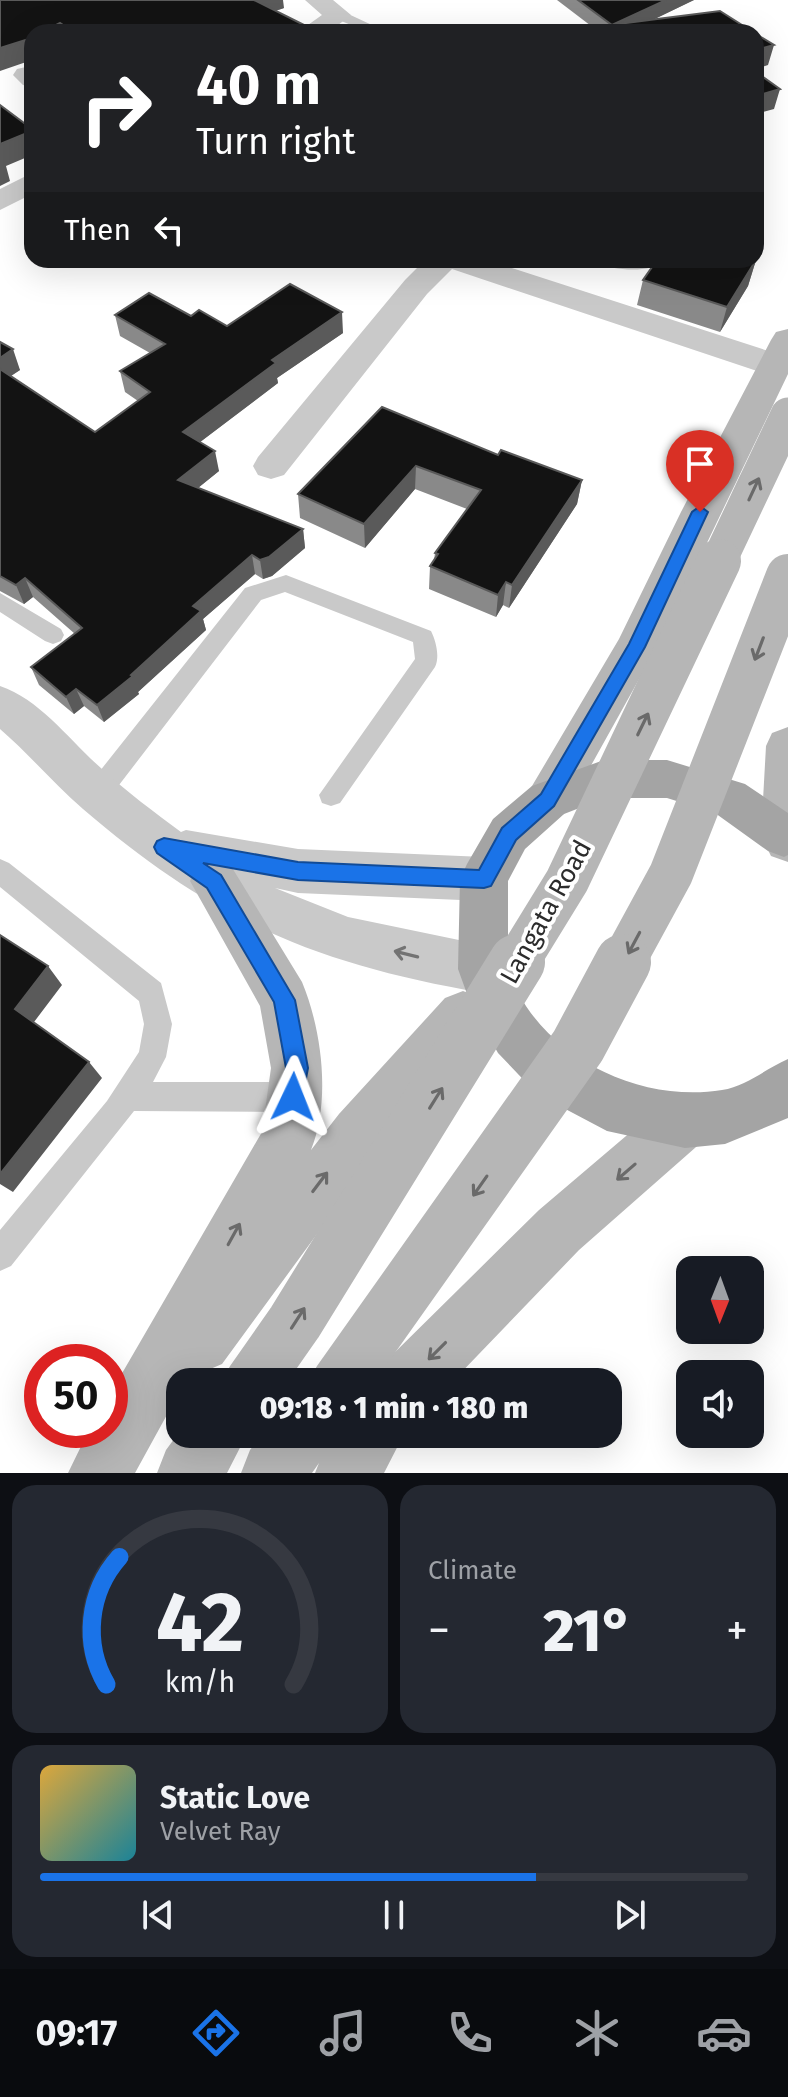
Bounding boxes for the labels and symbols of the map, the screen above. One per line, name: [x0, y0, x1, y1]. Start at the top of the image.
pin: [666, 430, 734, 512]
one-way arrow: [747, 477, 762, 501]
one-way arrow: [751, 636, 766, 661]
one-way arrow: [636, 712, 651, 736]
street label: Langata Road: [494, 835, 598, 989]
one-way arrow: [626, 930, 641, 954]
one-way arrow: [394, 945, 420, 960]
position arrow: [251, 1055, 335, 1139]
one-way arrow: [428, 1087, 444, 1110]
one-way arrow: [616, 1163, 636, 1181]
one-way arrow: [312, 1172, 328, 1194]
one-way arrow: [472, 1174, 488, 1196]
one-way arrow: [227, 1223, 243, 1246]
north arrow: [676, 1256, 764, 1344]
one-way arrow: [290, 1307, 306, 1330]
one-way arrow: [428, 1341, 447, 1360]
speed limit sign: 50: [24, 1344, 128, 1448]

